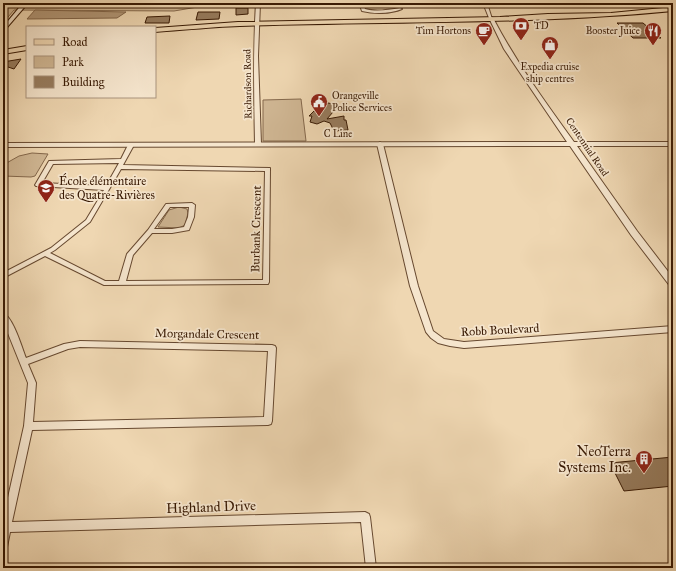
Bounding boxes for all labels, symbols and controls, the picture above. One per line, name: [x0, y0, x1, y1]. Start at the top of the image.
bank icon: TD: [511, 16, 531, 41]
place label: TD: [534, 20, 549, 32]
cafe icon: Tim Hortons: [474, 21, 494, 46]
restaurant icon: Booster Juice: [643, 21, 663, 46]
place label: Tim Hortons: [416, 25, 471, 37]
place label: Booster Juice: [586, 25, 640, 38]
legend: [26, 26, 156, 98]
text: Road: [62, 35, 88, 49]
shop icon: Expedia cruise ship centres: [540, 35, 560, 60]
street label: Richardson Road: [241, 49, 255, 119]
text: Park: [62, 55, 84, 69]
place label: Expedia cruise ship centres: [521, 61, 579, 85]
text: Building: [62, 75, 105, 90]
place label: Orangeville Police Services: [332, 90, 392, 114]
public building icon: Orangeville Police Services: [309, 92, 329, 117]
street label: Centennial Road: [563, 115, 611, 179]
street label: C Line: [324, 128, 352, 140]
place label: École élémentaire des Quatre-Rivières: [59, 172, 155, 202]
school or university icon: École élémentaire des Quatre-Rivières: [36, 178, 56, 203]
street label: Burbank Crescent: [248, 185, 264, 273]
street label: Robb Boulevard: [460, 321, 540, 339]
street label: Morgandale Crescent: [155, 326, 260, 343]
place label: NeoTerra Systems Inc.: [558, 443, 631, 476]
building icon: NeoTerra Systems Inc.: [634, 449, 654, 474]
street label: Highland Drive: [166, 497, 256, 517]

